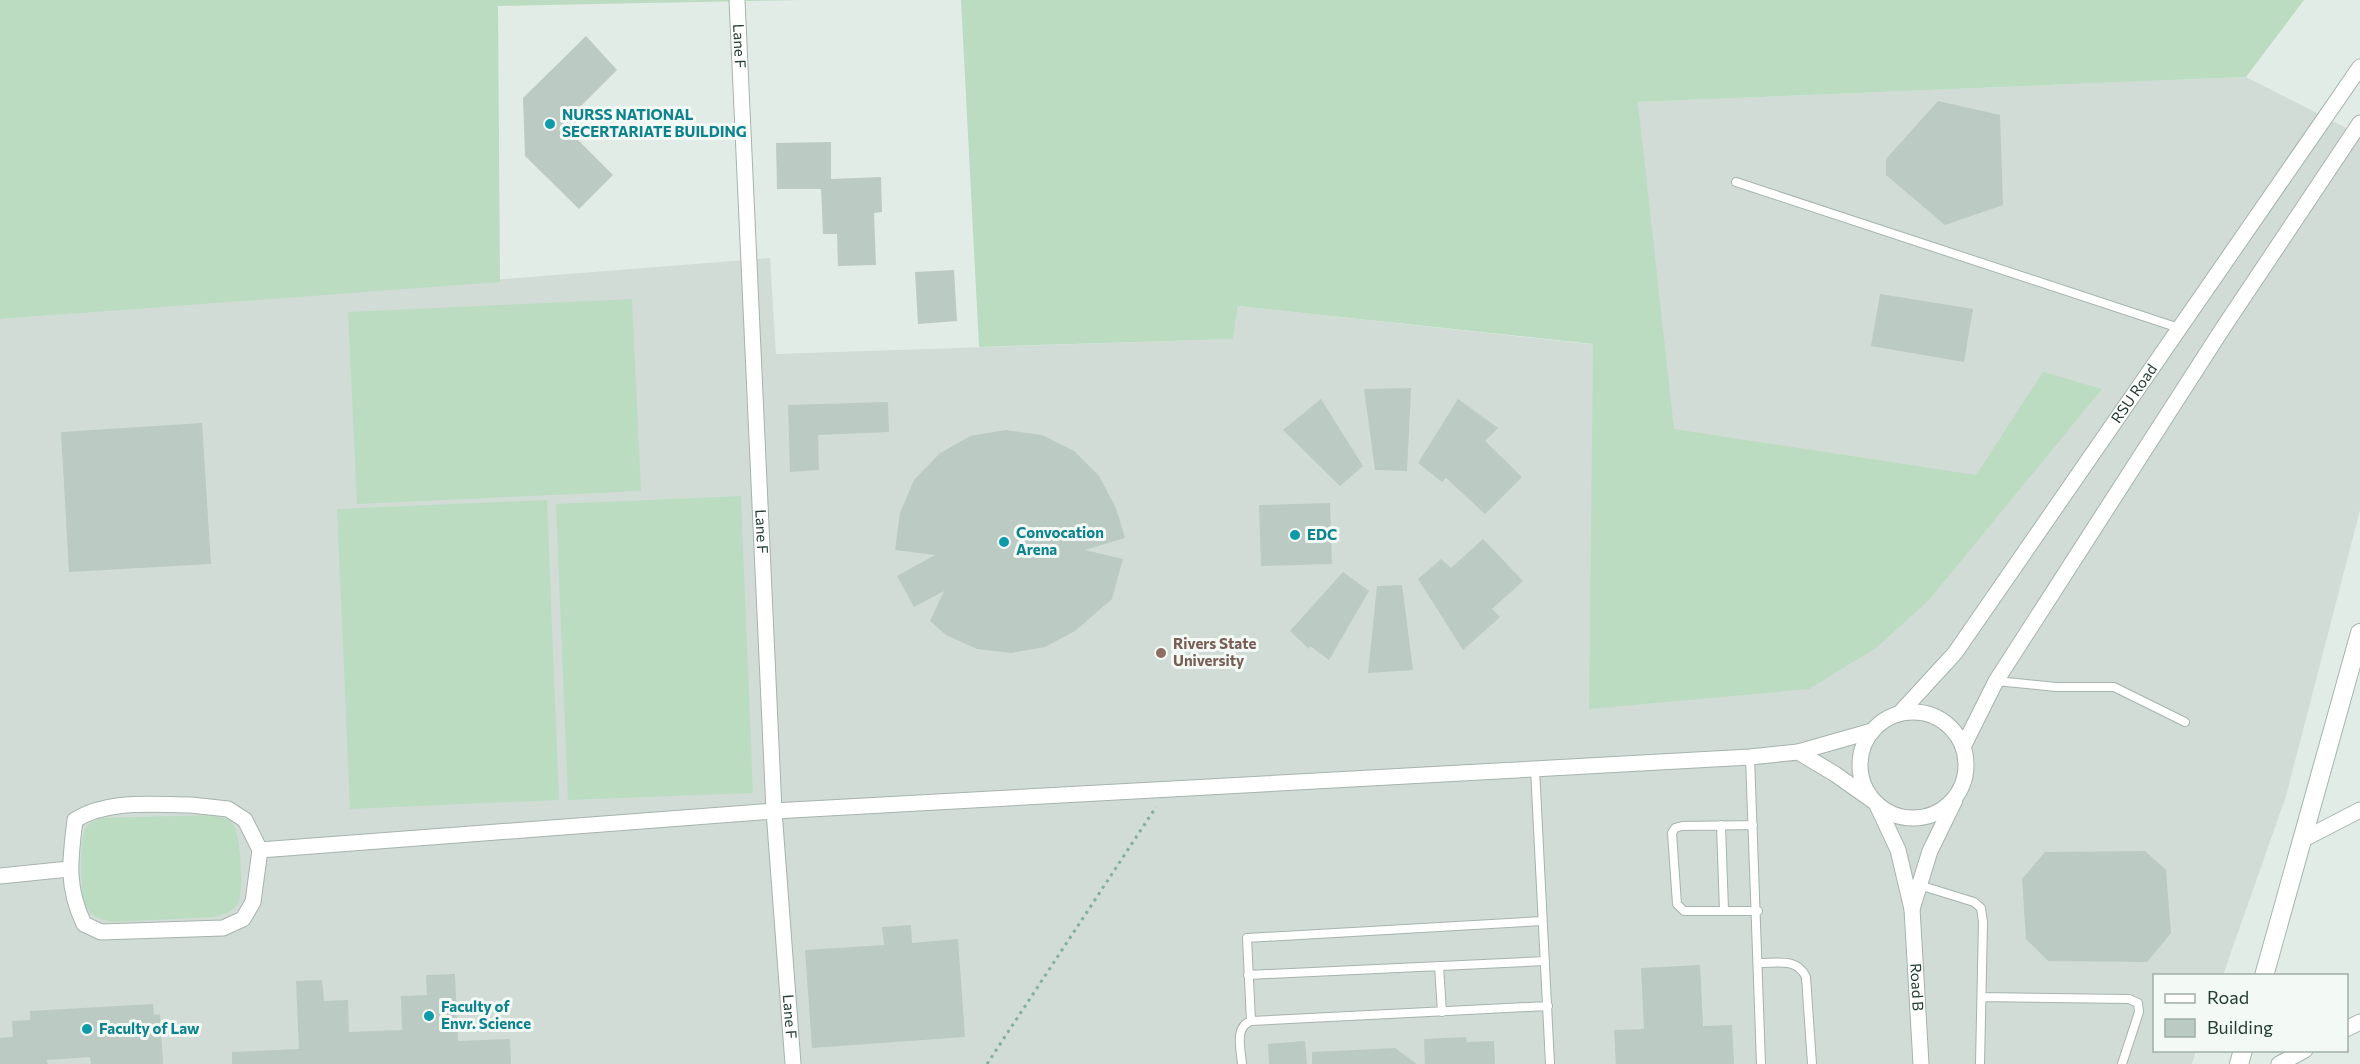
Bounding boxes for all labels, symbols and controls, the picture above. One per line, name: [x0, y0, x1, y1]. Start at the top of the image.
street label: Lane F: [730, 23, 750, 69]
place label: NURSS NATIONAL SECERTARIATE BUILDING: [562, 105, 747, 140]
marker: NURSS NATIONAL SECERTARIATE BUILDING: [543, 117, 557, 131]
street label: RSU Road: [2107, 360, 2160, 426]
street label: Lane F: [752, 509, 772, 554]
place label: Convocation Arena: [1016, 523, 1104, 558]
place label: EDC: [1307, 525, 1337, 543]
marker: EDC: [1288, 528, 1302, 542]
marker: Convocation Arena: [997, 535, 1011, 549]
place label: Rivers State University: [1173, 634, 1256, 669]
marker: Rivers State University: [1154, 646, 1168, 660]
street label: Road B: [1907, 963, 1928, 1012]
legend: [2153, 974, 2348, 1052]
text: Road: [2207, 986, 2249, 1008]
street label: Lane F: [780, 994, 801, 1039]
place label: Faculty of Envr. Science: [441, 997, 531, 1032]
marker: Faculty of Envr. Science: [422, 1009, 436, 1023]
text: Building: [2207, 1016, 2273, 1038]
place label: Faculty of Law: [99, 1019, 200, 1037]
marker: Faculty of Law: [80, 1022, 94, 1036]

